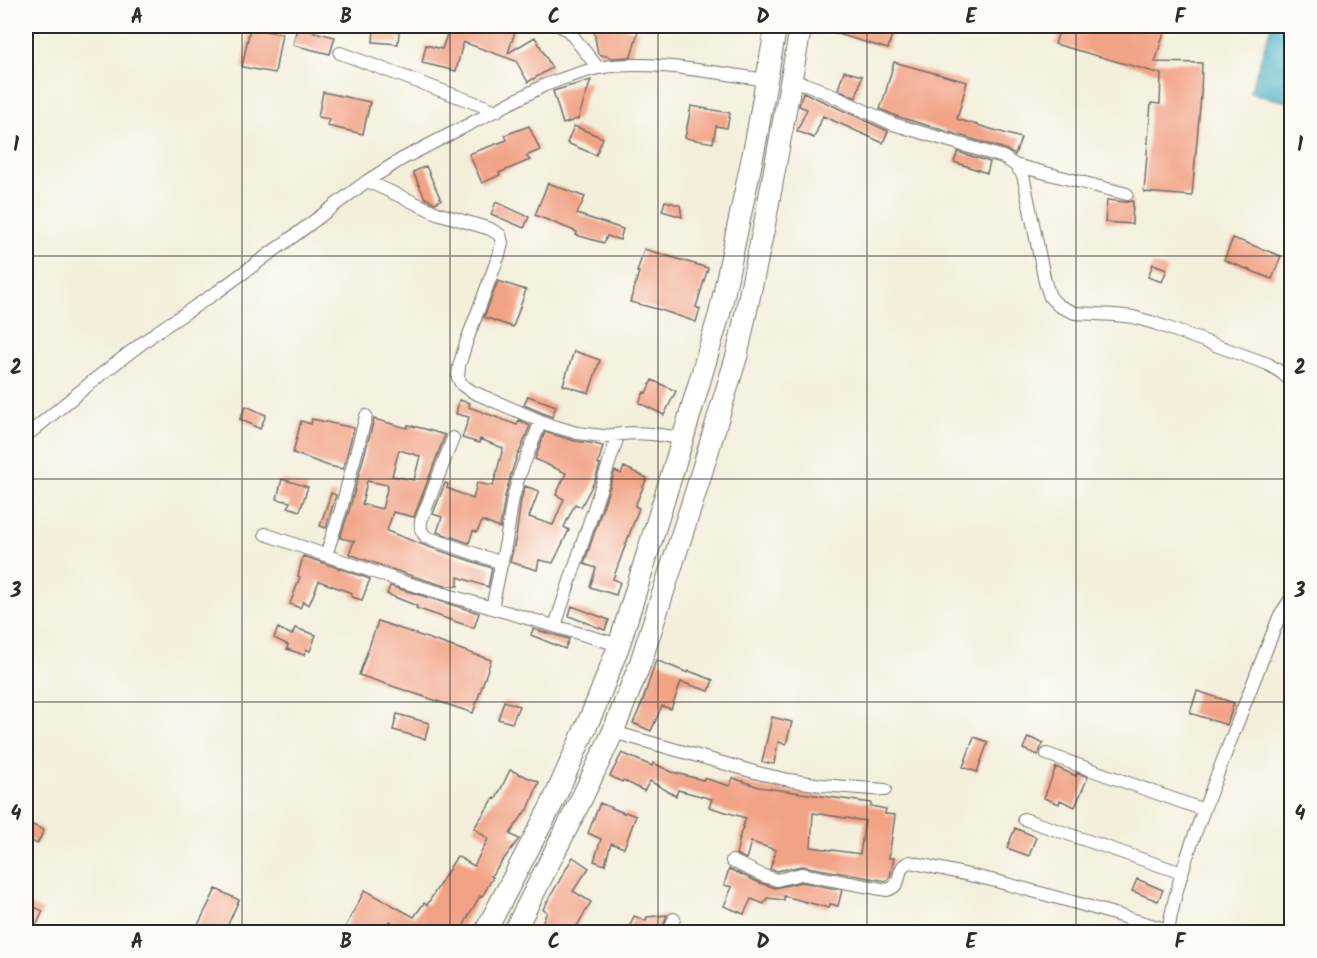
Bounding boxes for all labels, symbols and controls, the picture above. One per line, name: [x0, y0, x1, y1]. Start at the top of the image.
text: A: [131, 2, 143, 34]
text: B: [340, 2, 352, 34]
text: C: [548, 2, 560, 34]
text: D: [756, 2, 770, 34]
text: E: [965, 2, 977, 34]
text: F: [1175, 2, 1187, 34]
text: 1: [13, 130, 19, 162]
text: 1: [1297, 130, 1303, 162]
text: 2: [10, 353, 22, 385]
text: 2: [1294, 353, 1306, 385]
text: 3: [10, 576, 22, 608]
text: 3: [1294, 576, 1306, 608]
text: 4: [11, 799, 22, 831]
text: 4: [1295, 799, 1306, 831]
text: A: [131, 927, 143, 958]
text: B: [340, 927, 352, 958]
text: C: [548, 927, 560, 958]
text: D: [756, 927, 770, 958]
text: E: [965, 927, 977, 958]
text: F: [1175, 927, 1187, 958]

